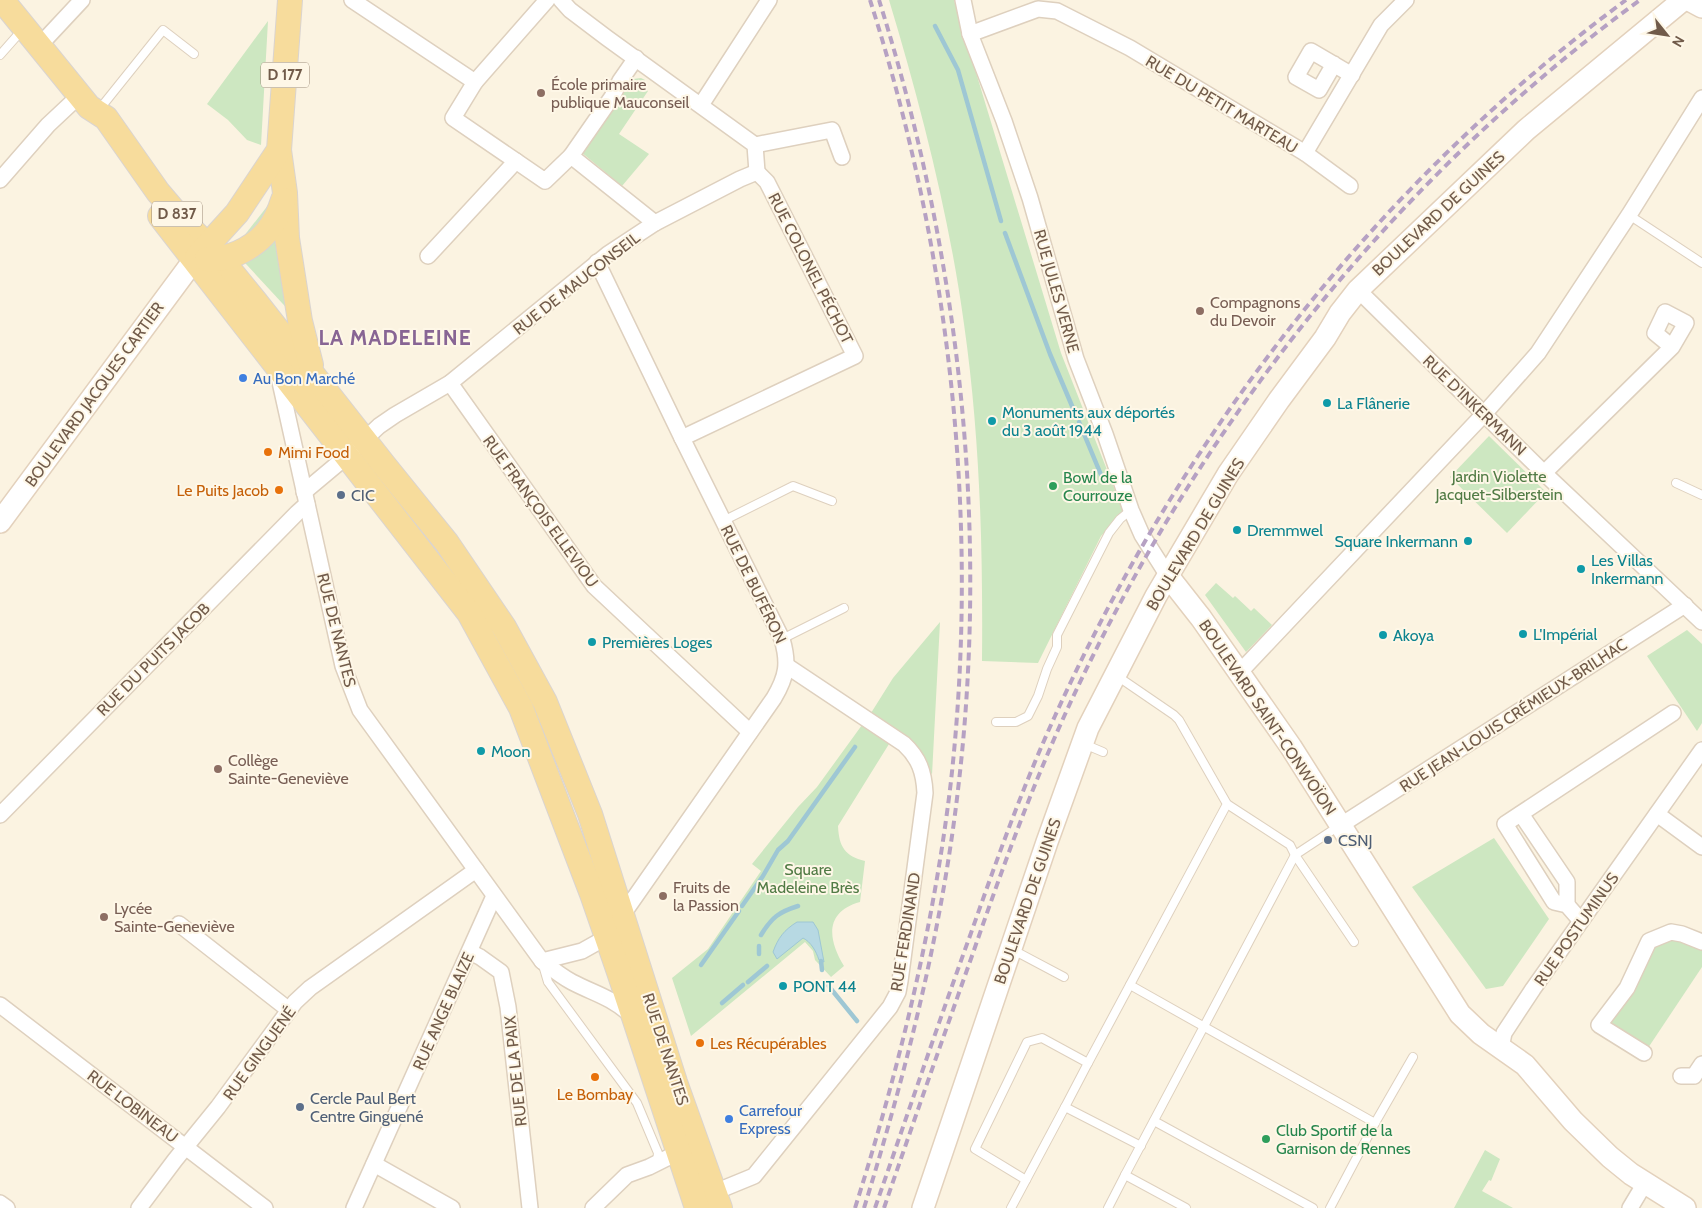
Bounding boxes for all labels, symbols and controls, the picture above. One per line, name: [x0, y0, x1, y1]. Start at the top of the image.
north arrow: [1642, 10, 1692, 60]
text: N: [1668, 33, 1689, 50]
street label: RUE DU PETIT MARTEAU: [1142, 51, 1301, 157]
road number: D 177: [261, 62, 309, 88]
place label: École primaire publique Mauconseil: [551, 75, 689, 112]
marker: École primaire publique Mauconseil: [535, 87, 547, 99]
street label: BOULEVARD DE GUINES: [1368, 147, 1508, 280]
street label: RUE COLONEL PÉCHOT: [764, 190, 857, 347]
road number: D 837: [152, 202, 202, 226]
street label: RUE JULES VERNE: [1030, 227, 1083, 355]
street label: RUE DE MAUCONSEIL: [509, 228, 643, 339]
place label: Compagnons du Devoir: [1210, 293, 1301, 330]
street label: BOULEVARD JACQUES CARTIER: [21, 298, 168, 490]
marker: Compagnons du Devoir: [1194, 305, 1206, 317]
district label: LA MADELEINE: [318, 325, 472, 350]
street label: RUE D'INKERMANN: [1419, 351, 1530, 460]
place label: Au Bon Marché: [253, 369, 355, 388]
marker: Au Bon Marché: [237, 372, 249, 384]
place label: La Flânerie: [1337, 394, 1410, 413]
marker: La Flânerie: [1321, 397, 1333, 409]
place label: Monuments aux déportés du 3 août 1944: [1002, 403, 1175, 440]
marker: Monuments aux déportés du 3 août 1944: [986, 415, 998, 427]
street label: RUE FRANÇOIS ELLEVIOU: [479, 432, 602, 591]
place label: Mimi Food: [278, 443, 349, 462]
marker: Mimi Food: [262, 446, 274, 458]
street label: BOULEVARD DE GUINES: [1142, 455, 1248, 614]
park label: Jardin Violette Jacquet-Silberstein: [1434, 467, 1563, 504]
place label: Bowl de la Courrouze: [1063, 468, 1133, 505]
marker: Bowl de la Courrouze: [1047, 480, 1059, 492]
place label: Le Puits Jacob: [176, 481, 269, 500]
marker: Le Puits Jacob: [273, 484, 285, 496]
place label: CIC: [351, 486, 375, 505]
marker: CIC: [335, 489, 347, 501]
place label: Dremmwel: [1247, 521, 1323, 540]
street label: RUE DE BUFÉRON: [717, 522, 790, 647]
marker: Dremmwel: [1231, 524, 1243, 536]
place label: Square Inkermann: [1334, 532, 1458, 551]
marker: Square Inkermann: [1462, 535, 1474, 547]
place label: Les Villas Inkermann: [1591, 551, 1664, 588]
marker: Les Villas Inkermann: [1575, 563, 1587, 575]
street label: RUE DE NANTES: [313, 571, 360, 689]
street label: RUE DU PUITS JACOB: [93, 599, 214, 720]
street label: BOULEVARD SAINT-CONWOÏON: [1195, 616, 1340, 819]
place label: L'Impérial: [1533, 625, 1598, 644]
place label: Akoya: [1393, 626, 1434, 645]
marker: L'Impérial: [1517, 628, 1529, 640]
marker: Akoya: [1377, 629, 1389, 641]
place label: Premières Loges: [602, 633, 713, 652]
street label: RUE JEAN-LOUIS CRÉMIEUX-BRILHAC: [1396, 635, 1631, 796]
marker: Premières Loges: [586, 636, 598, 648]
place label: Moon: [491, 742, 530, 761]
marker: Moon: [475, 745, 487, 757]
place label: Collège Sainte-Geneviève: [228, 751, 349, 788]
marker: Collège Sainte-Geneviève: [212, 763, 224, 775]
street label: BOULEVARD DE GUINES: [990, 816, 1065, 987]
place label: CSNJ: [1338, 831, 1373, 850]
marker: CSNJ: [1322, 834, 1334, 846]
park label: Square Madeleine Brès: [757, 860, 860, 897]
street label: RUE POSTUMINUS: [1530, 869, 1623, 989]
street label: RUE FERDINAND: [887, 871, 924, 993]
place label: Fruits de la Passion: [673, 878, 739, 915]
marker: Fruits de la Passion: [657, 890, 669, 902]
place label: Lycée Sainte-Geneviève: [114, 899, 235, 936]
marker: Lycée Sainte-Geneviève: [98, 911, 110, 923]
street label: RUE ANGE BLAIZE: [409, 949, 478, 1073]
place label: PONT 44: [793, 977, 856, 996]
marker: PONT 44: [777, 980, 789, 992]
street label: RUE DE NANTES: [638, 991, 693, 1108]
street label: RUE GINGUENÉ: [219, 1003, 300, 1104]
street label: RUE DE LA PAIX: [500, 1014, 531, 1127]
place label: Les Récupérables: [710, 1034, 827, 1053]
marker: Les Récupérables: [694, 1037, 706, 1049]
street label: RUE LOBINEAU: [84, 1066, 182, 1147]
marker: Le Bombay: [589, 1071, 601, 1083]
place label: Le Bombay: [557, 1085, 633, 1104]
place label: Cercle Paul Bert Centre Ginguené: [310, 1089, 423, 1126]
marker: Cercle Paul Bert Centre Ginguené: [294, 1101, 306, 1113]
place label: Carrefour Express: [739, 1101, 803, 1138]
marker: Carrefour Express: [723, 1113, 735, 1125]
place label: Club Sportif de la Garnison de Rennes: [1276, 1121, 1411, 1158]
marker: Club Sportif de la Garnison de Rennes: [1260, 1133, 1272, 1145]

